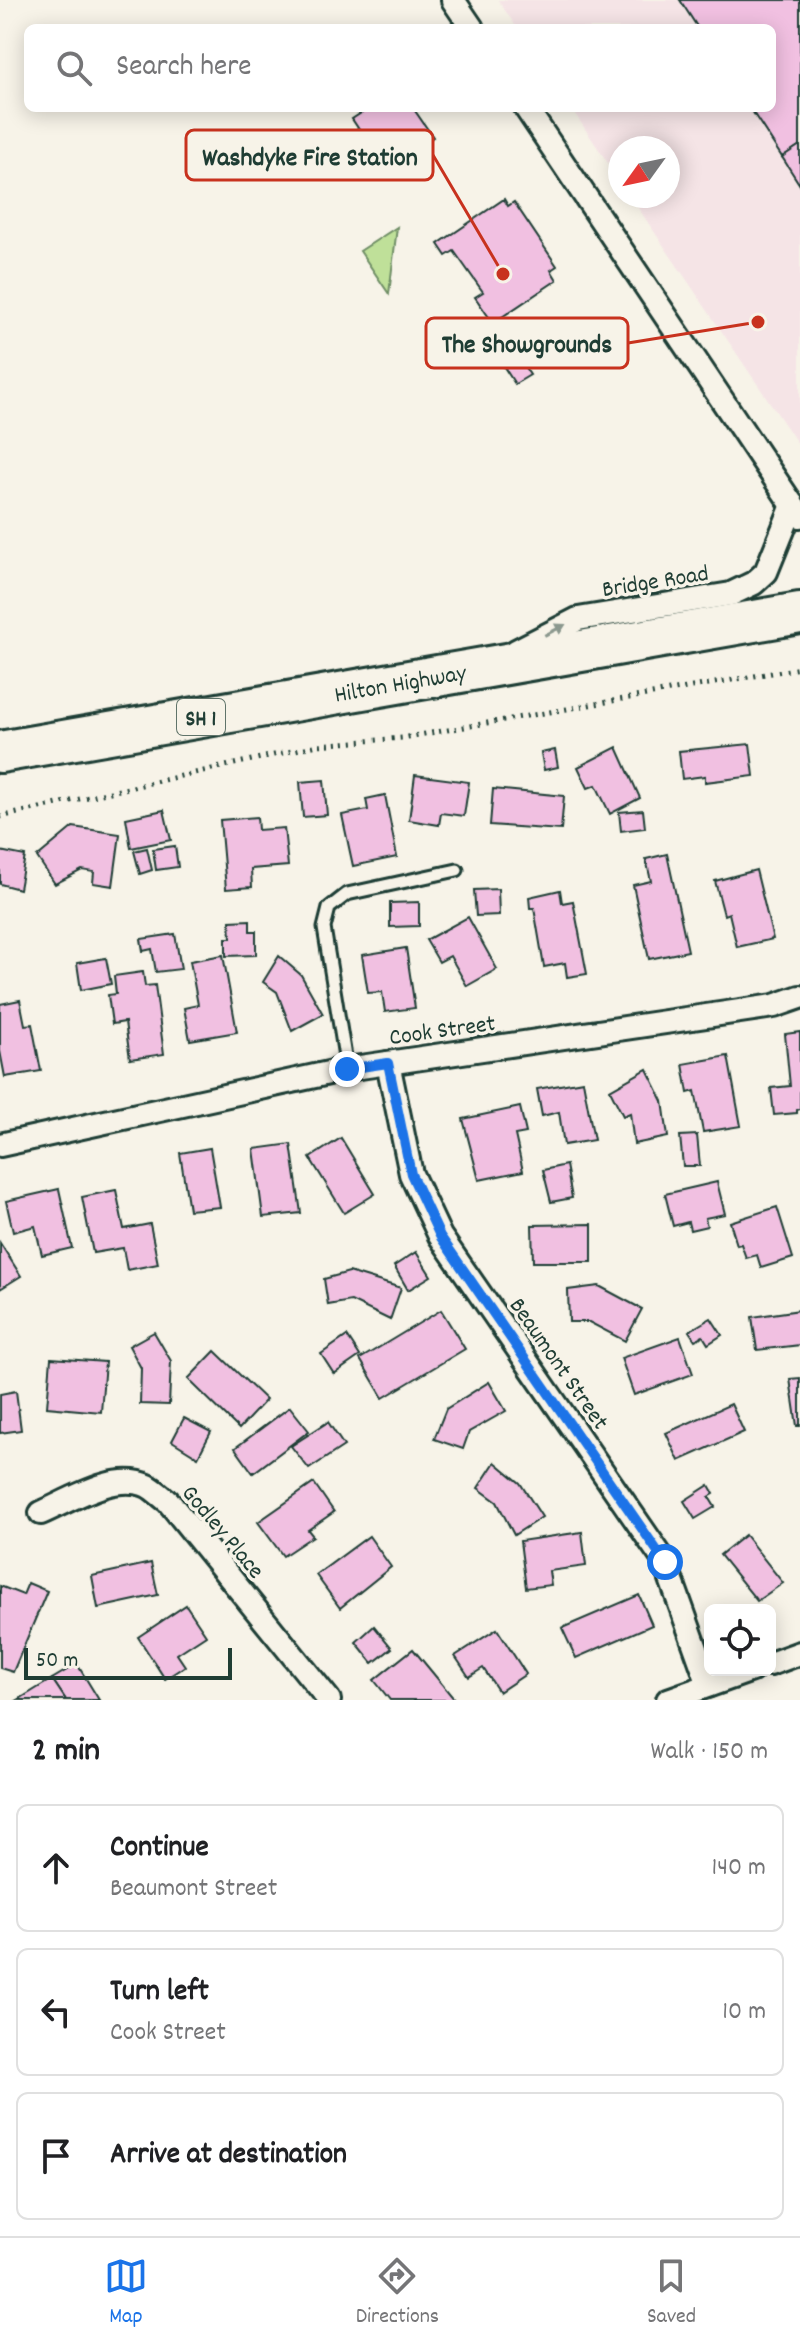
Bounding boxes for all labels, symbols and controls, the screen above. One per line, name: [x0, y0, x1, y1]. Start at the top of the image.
search box: [24, 24, 776, 112]
icon: search: [52, 46, 96, 90]
text: Search here: [116, 47, 252, 90]
callout: Washdyke Fire Station: [186, 130, 433, 180]
north arrow: [608, 136, 680, 208]
text: Washdyke Fire Station: [202, 141, 418, 178]
callout: The Showgrounds: [426, 318, 628, 368]
text: The Showgrounds: [442, 328, 612, 365]
street label: Bridge Road: [600, 558, 711, 608]
one-way arrow: [544, 624, 567, 637]
street label: Hilton Highway: [332, 657, 470, 714]
road number: SH 1: [177, 699, 225, 735]
street label: Cook Street: [387, 1008, 498, 1056]
route end: [329, 1051, 365, 1087]
street label: Beaumont Street: [499, 1292, 616, 1438]
street label: Godley Place: [172, 1478, 271, 1587]
route start: [647, 1544, 683, 1580]
map controls: [704, 1604, 776, 1676]
button: locate: [704, 1604, 776, 1676]
scale bar: [24, 1644, 232, 1680]
text: 50 m: [36, 1646, 78, 1677]
text: 2 min: [32, 1728, 100, 1777]
text: Walk · 150 m: [650, 1734, 768, 1771]
text: Continue: [110, 1828, 209, 1871]
icon: ahead: [34, 1846, 78, 1890]
text: 140 m: [712, 1850, 766, 1887]
text: Beaumont Street: [110, 1871, 277, 1908]
text: Turn left: [110, 1972, 209, 2015]
icon: left: [34, 1990, 78, 2034]
text: 10 m: [722, 1994, 766, 2031]
text: Cook Street: [110, 2015, 226, 2052]
icon: arrive: [34, 2134, 78, 2178]
text: Arrive at destination: [110, 2135, 347, 2178]
tab: Map: [104, 2254, 148, 2333]
tab: Directions: [356, 2254, 439, 2333]
tab: Saved: [647, 2254, 696, 2333]

